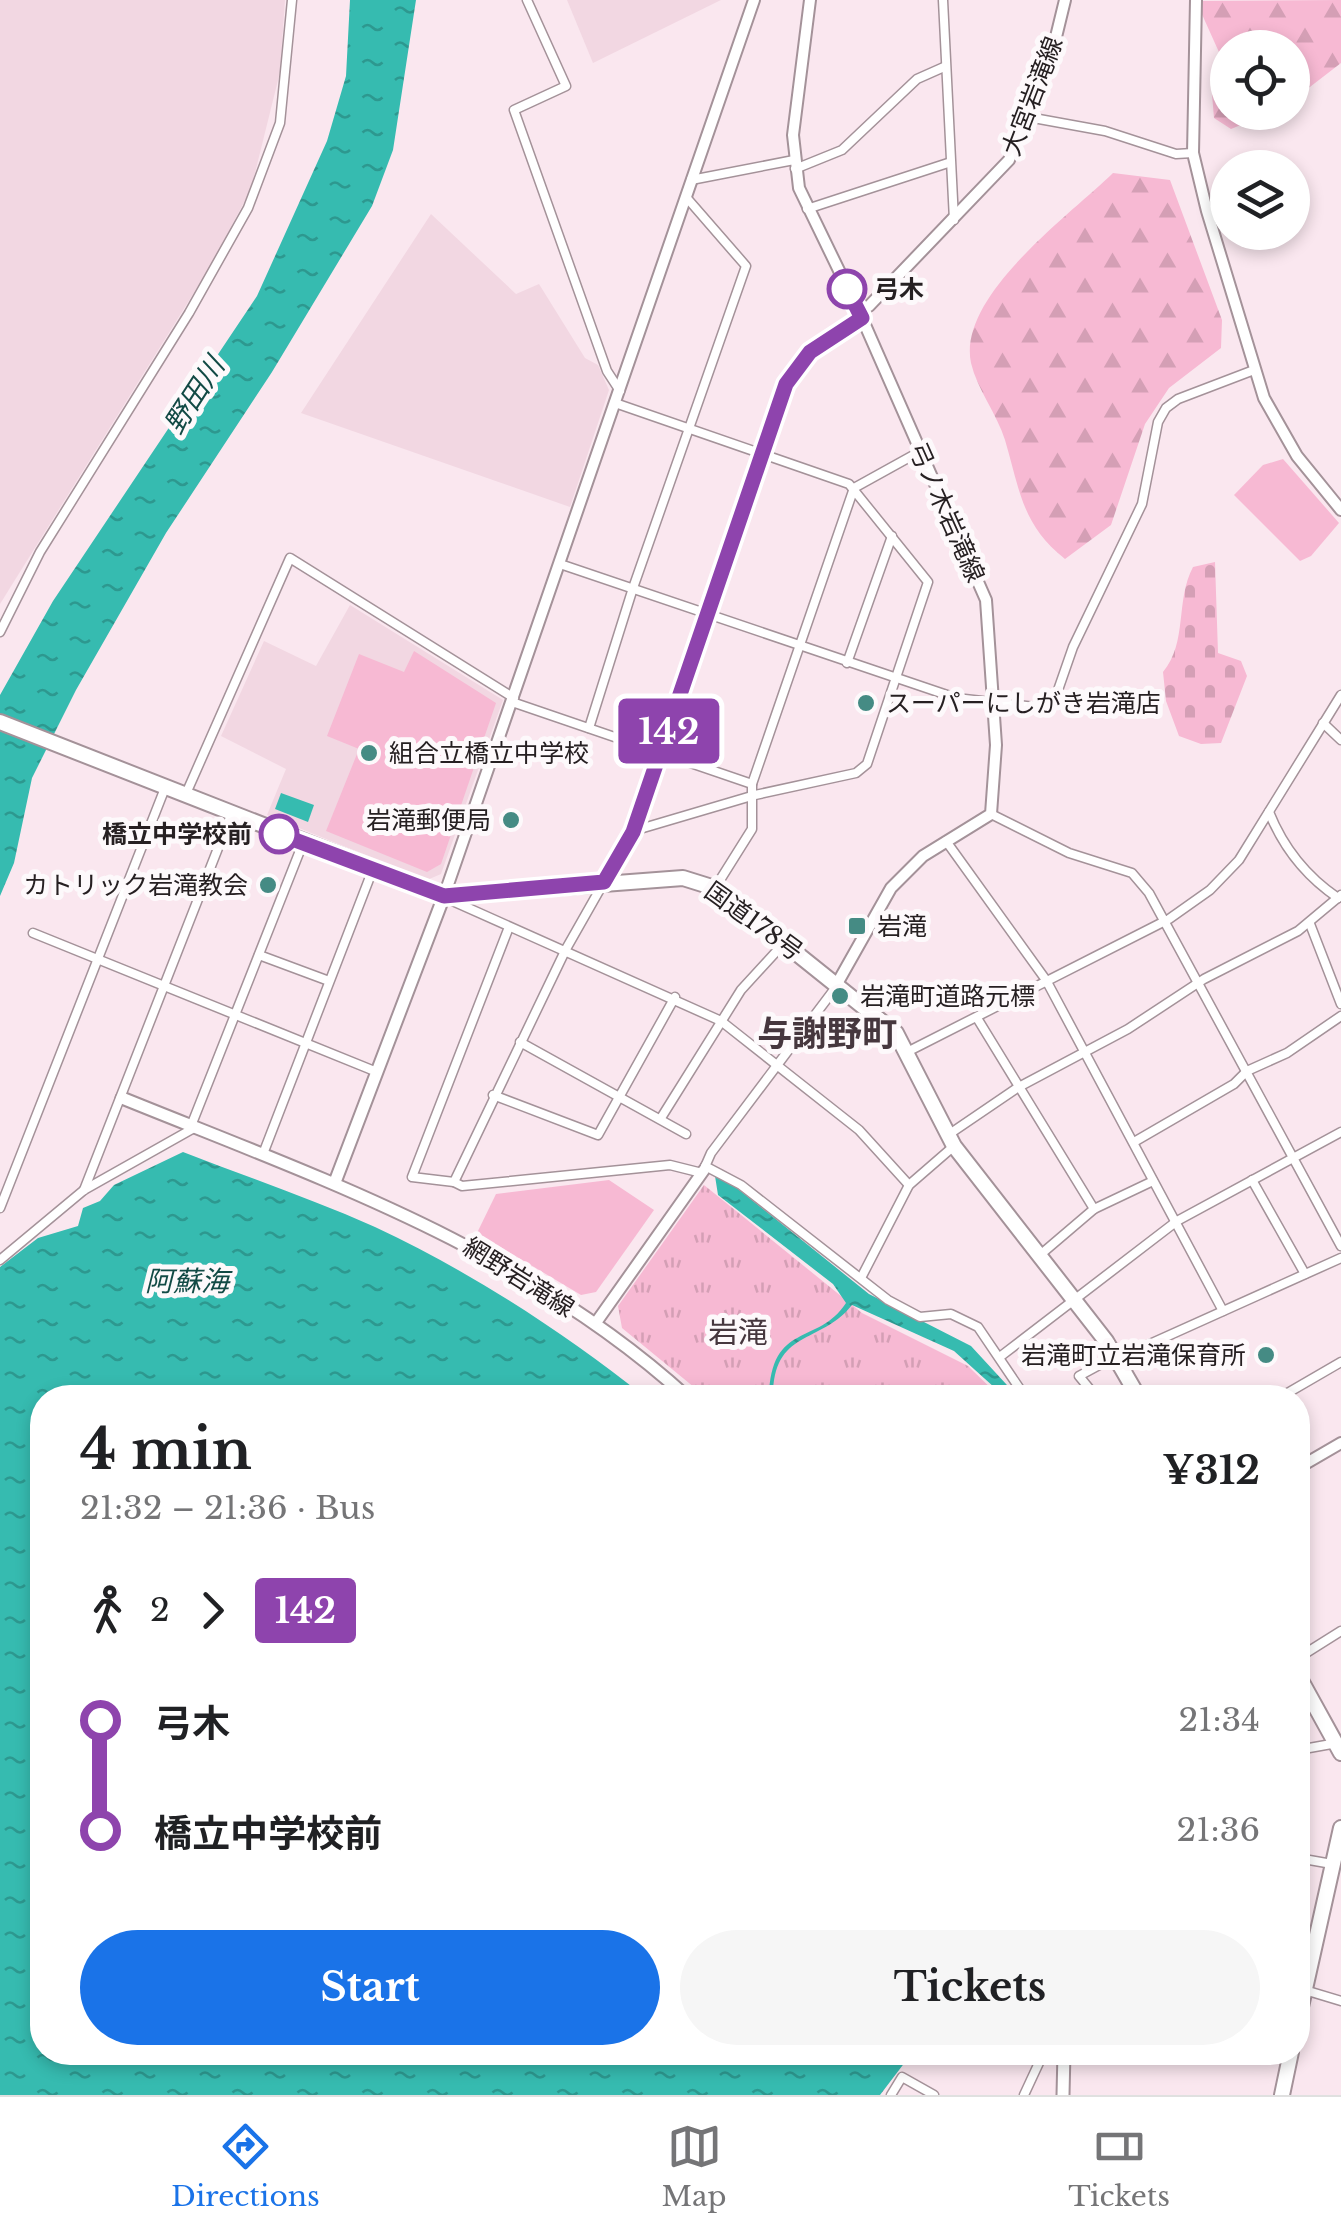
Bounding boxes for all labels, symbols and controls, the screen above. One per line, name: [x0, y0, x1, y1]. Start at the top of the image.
map controls: [1210, 30, 1310, 250]
button: locate: [1210, 30, 1310, 130]
street label: 大宮岩滝線: [996, 32, 1069, 160]
button: layers: [1210, 150, 1310, 250]
marker: 弓木: [828, 270, 866, 308]
place label: 弓木: [874, 274, 924, 305]
water label: 野田川: [157, 348, 234, 440]
street label: 弓ノ木岩滝線: [902, 437, 991, 587]
place label: スーパーにしがき岩滝店: [886, 688, 1161, 719]
marker: スーパーにしがき岩滝店: [855, 692, 877, 714]
line badge: 142: [612, 698, 726, 764]
text: 142: [638, 710, 700, 753]
place label: 組合立橋立中学校: [389, 738, 589, 769]
marker: 組合立橋立中学校: [358, 742, 380, 764]
place label: 岩滝郵便局: [366, 805, 491, 836]
marker: 岩滝郵便局: [500, 809, 522, 831]
marker: 橋立中学校前: [260, 815, 298, 853]
place label: 橋立中学校前: [102, 819, 252, 850]
place label: カトリック岩滝教会: [23, 870, 248, 901]
marker: カトリック岩滝教会: [257, 874, 279, 896]
street label: 国道178号: [699, 875, 809, 967]
place label: 岩滝: [877, 911, 927, 942]
marker: 岩滝: [846, 915, 868, 937]
place label: 岩滝町道路元標: [860, 981, 1035, 1012]
marker: 岩滝町道路元標: [829, 985, 851, 1007]
district label: 与謝野町: [757, 1012, 897, 1055]
street label: 網野岩滝線: [458, 1231, 580, 1324]
water label: 阿蘇海: [145, 1264, 233, 1299]
district label: 岩滝: [708, 1314, 768, 1351]
place label: 岩滝町立岩滝保育所: [1021, 1340, 1246, 1371]
marker: 岩滝町立岩滝保育所: [1255, 1344, 1277, 1366]
text: 4 min: [80, 1416, 252, 1484]
text: ¥312: [1162, 1447, 1260, 1494]
text: 21:32 – 21:36 · Bus: [80, 1488, 375, 1528]
icon: walk: [80, 1583, 135, 1638]
icon: forward: [185, 1583, 240, 1638]
text: 142: [275, 1589, 336, 1632]
text: 2: [150, 1590, 170, 1630]
text: 弓木: [154, 1700, 230, 1747]
text: 21:34: [1178, 1700, 1260, 1740]
text: 橋立中学校前: [154, 1810, 382, 1857]
text: 21:36: [1177, 1810, 1260, 1850]
button: Start: [80, 1930, 660, 2045]
button: Tickets: [680, 1930, 1260, 2045]
tab: Directions: [171, 2119, 320, 2214]
tab: Map: [662, 2119, 727, 2214]
tab: Tickets: [1068, 2119, 1170, 2214]

